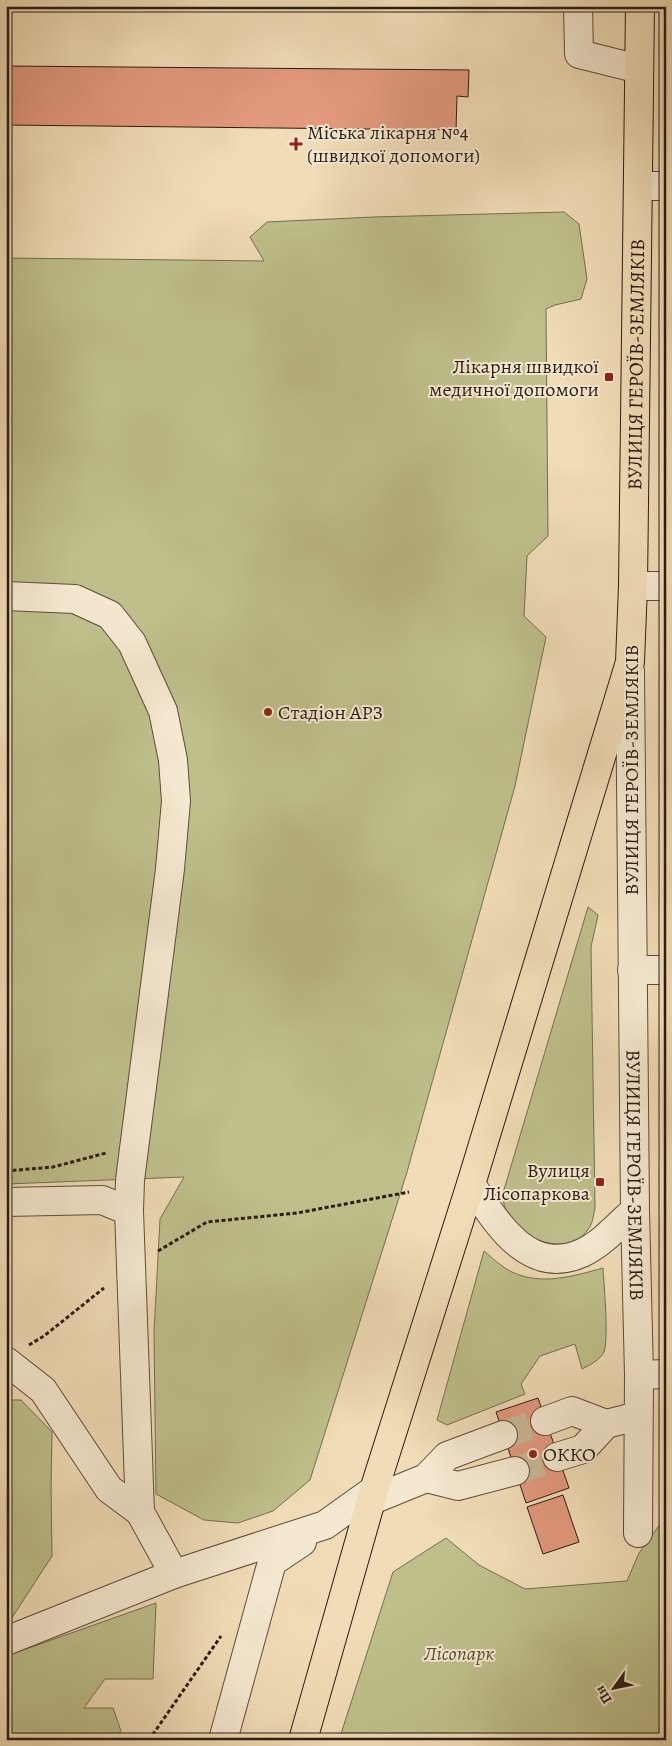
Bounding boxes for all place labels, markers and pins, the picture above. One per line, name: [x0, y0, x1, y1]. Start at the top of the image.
place label: Міська лікарня №4 (швидкої допомоги): [307, 119, 480, 169]
marker: Міська лікарня №4 (швидкої допомоги): [289, 137, 303, 151]
place label: Лікарня швидкої медичної допомоги: [429, 353, 599, 403]
marker: Лікарня швидкої медичної допомоги: [603, 371, 615, 383]
place label: Стадіон АРЗ: [278, 699, 383, 726]
marker: Стадіон АРЗ: [262, 706, 274, 718]
place label: Вулиця Лісопаркова: [483, 1157, 591, 1207]
marker: Вулиця Лісопаркова: [594, 1176, 606, 1188]
place label: ОККО: [543, 1441, 596, 1468]
marker: ОККО: [527, 1448, 539, 1460]

